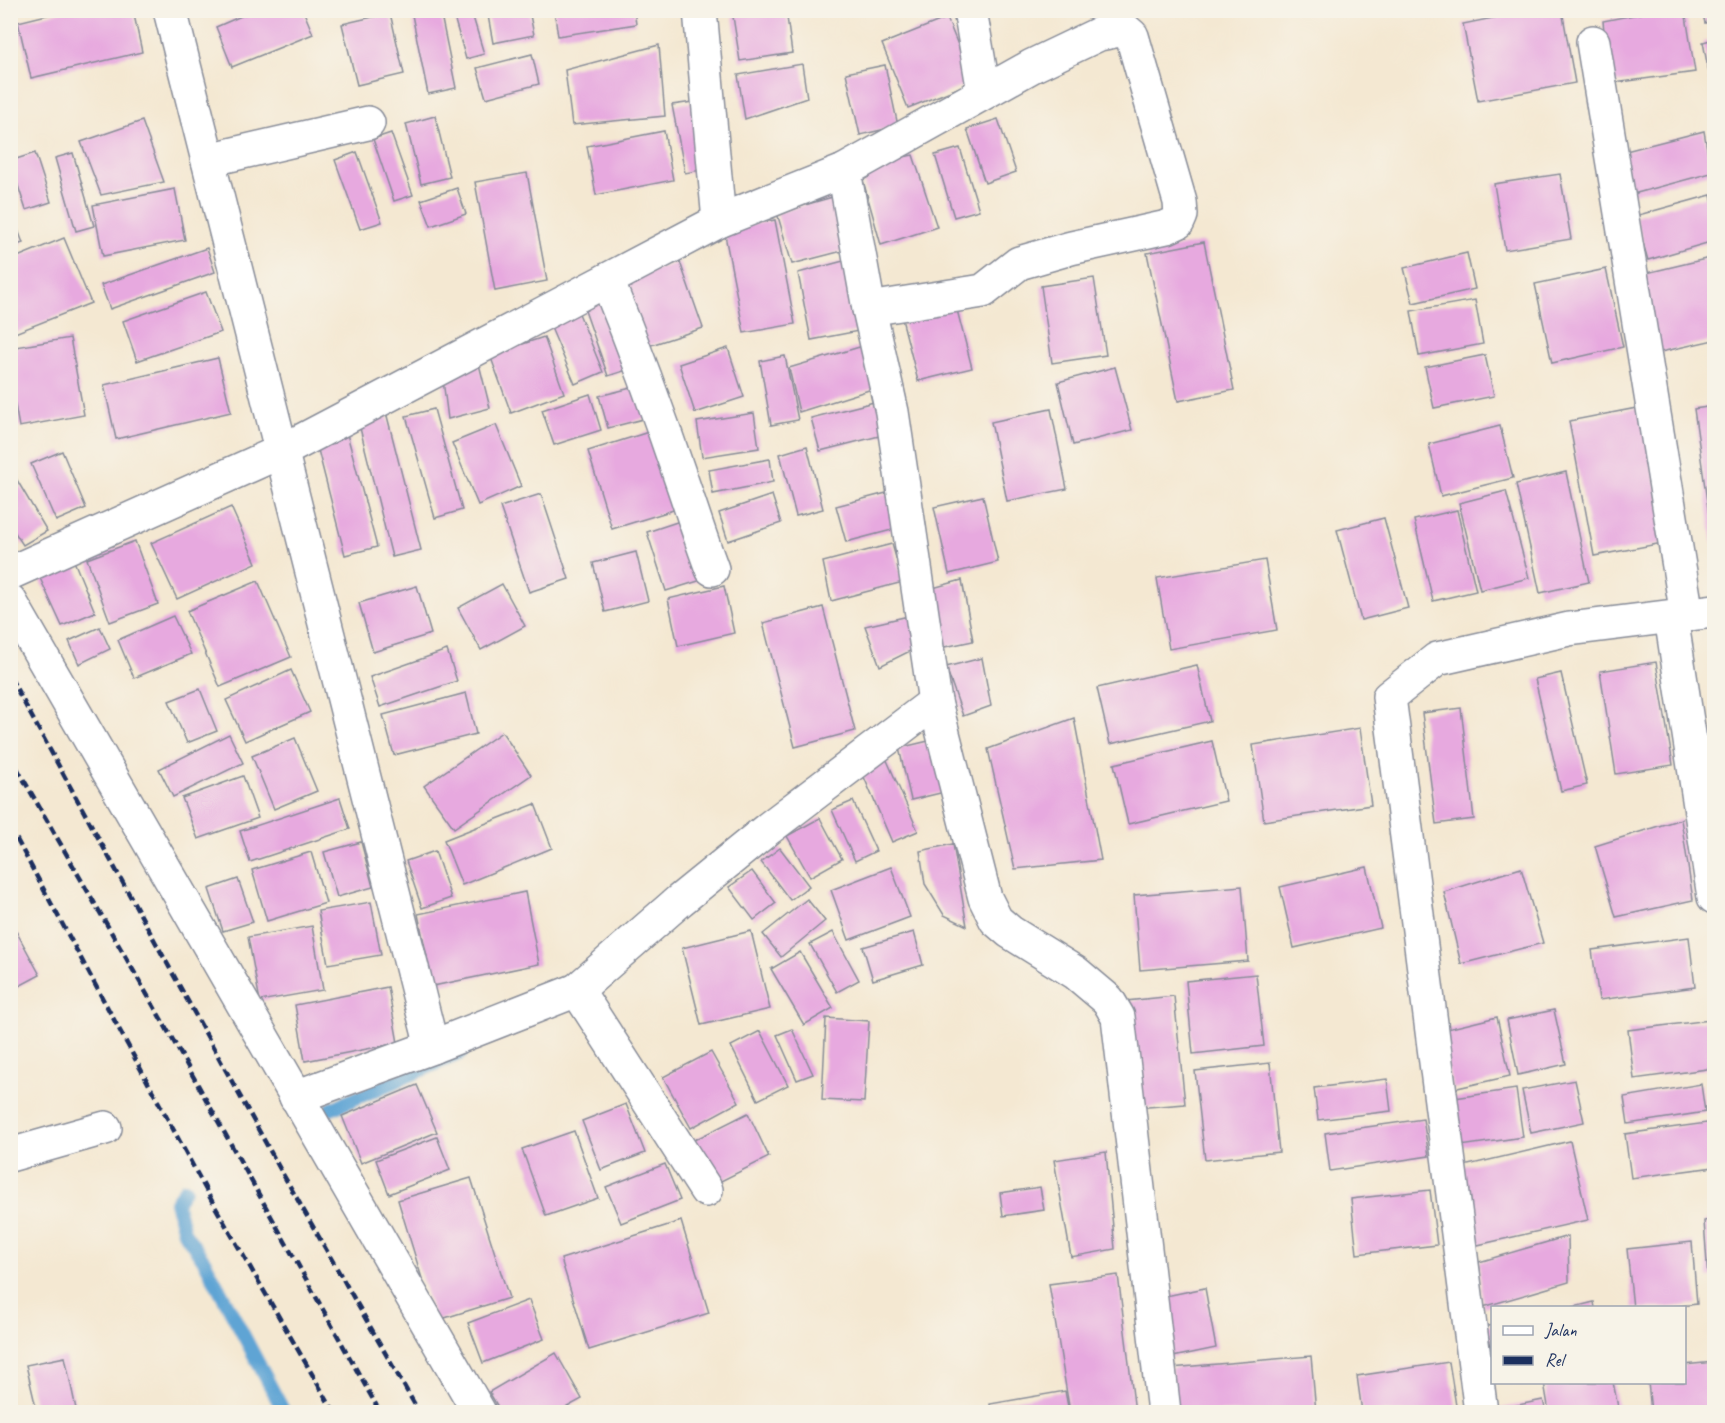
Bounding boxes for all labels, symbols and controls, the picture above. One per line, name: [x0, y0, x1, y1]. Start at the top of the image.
legend: [1491, 1306, 1686, 1384]
text: Jalan: [1544, 1319, 1577, 1341]
text: Rel: [1545, 1349, 1567, 1371]

